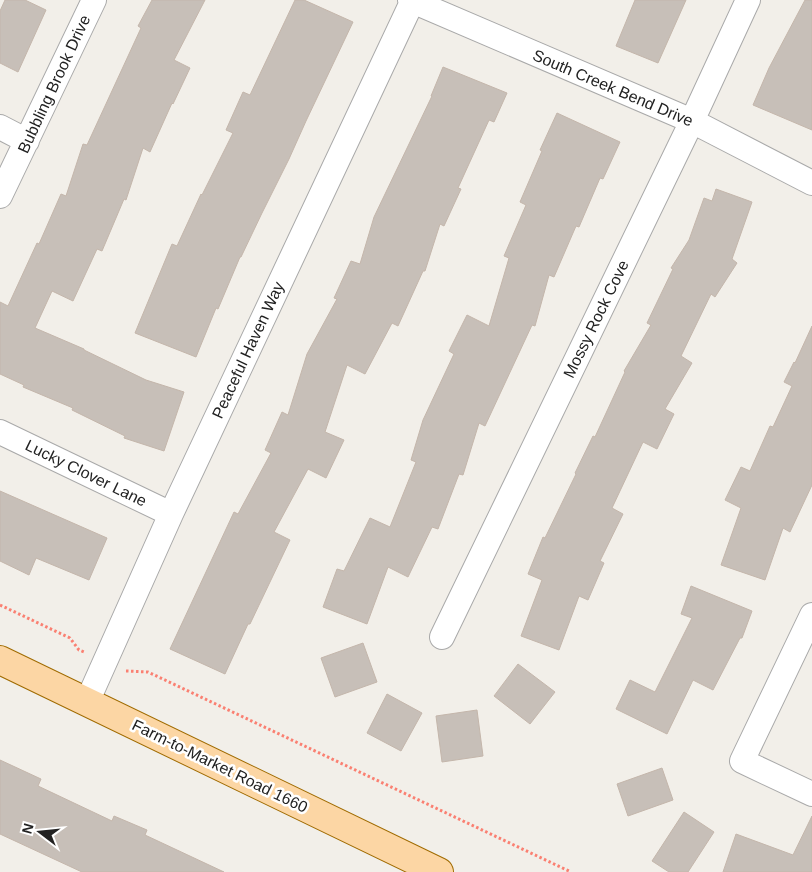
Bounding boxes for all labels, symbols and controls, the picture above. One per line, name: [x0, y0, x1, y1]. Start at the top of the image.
street label: Bubbling Brook Drive: [15, 12, 94, 156]
street label: South Creek Bend Drive: [530, 46, 696, 130]
street label: Mossy Rock Cove: [560, 257, 632, 381]
street label: Peaceful Haven Way: [209, 279, 287, 421]
street label: Lucky Clover Lane: [23, 436, 149, 510]
street label: Farm-to-Market Road 1660: [130, 716, 311, 816]
north arrow: [15, 807, 65, 857]
text: N: [18, 821, 37, 835]

